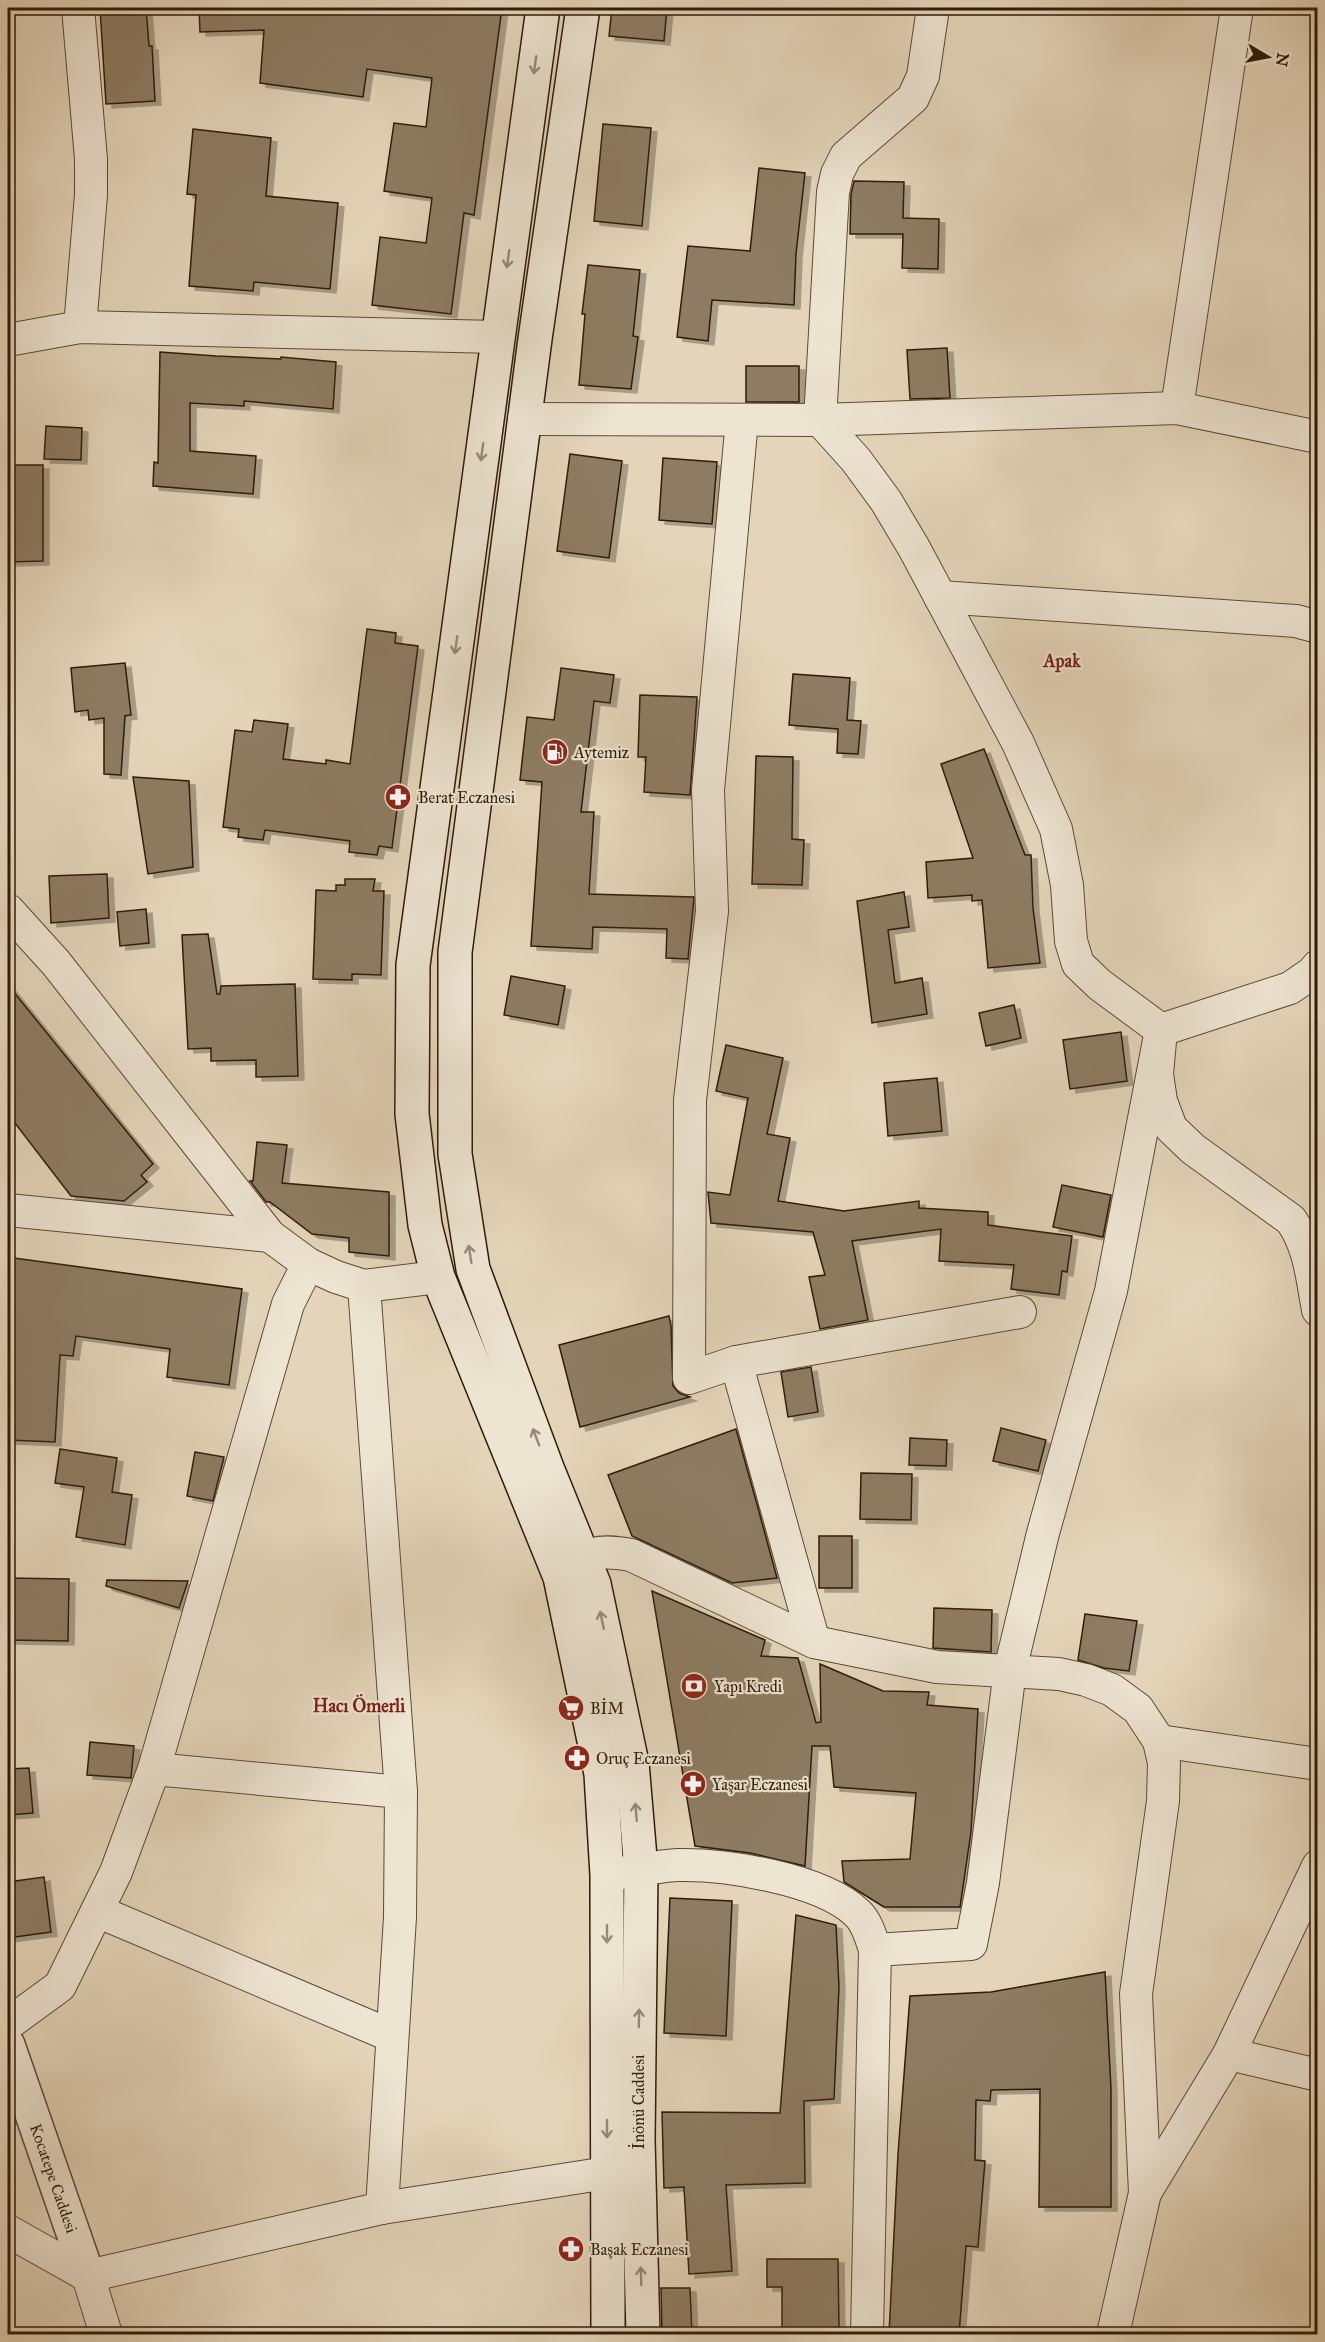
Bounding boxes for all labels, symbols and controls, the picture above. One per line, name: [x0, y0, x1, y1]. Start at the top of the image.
north arrow: [1238, 27, 1298, 87]
text: N: [1272, 51, 1293, 68]
one-way arrow: [529, 55, 540, 75]
one-way arrow: [502, 248, 513, 268]
one-way arrow: [477, 441, 488, 461]
one-way arrow: [451, 635, 462, 655]
district label: Apak: [1042, 650, 1081, 673]
fuel station icon: Aytemiz: [540, 737, 570, 767]
place label: Aytemiz: [573, 743, 630, 762]
pharmacy icon: Berat Eczanesi: [383, 782, 413, 812]
place label: Berat Eczanesi: [418, 788, 516, 807]
one-way arrow: [465, 1244, 476, 1264]
one-way arrow: [529, 1428, 540, 1447]
one-way arrow: [596, 1611, 607, 1630]
bank icon: Yapı Kredi: [679, 1671, 709, 1701]
place label: Yapı Kredi: [714, 1677, 783, 1696]
supermarket icon: BİM: [556, 1693, 586, 1723]
district label: Hacı Ömerli: [313, 1694, 406, 1717]
place label: BİM: [590, 1698, 624, 1718]
pharmacy icon: Oruç Eczanesi: [562, 1743, 592, 1773]
place label: Oruç Eczanesi: [596, 1749, 692, 1768]
pharmacy icon: Yaşar Eczanesi: [678, 1769, 708, 1799]
place label: Yaşar Eczanesi: [712, 1775, 808, 1794]
one-way arrow: [630, 1802, 641, 1822]
one-way arrow: [601, 1923, 613, 1943]
one-way arrow: [633, 2009, 645, 2029]
street label: İnönü Caddesi: [628, 2054, 648, 2149]
one-way arrow: [601, 2118, 613, 2138]
street label: Kocatepe Caddesi: [27, 2121, 82, 2236]
pharmacy icon: Başak Eczanesi: [556, 2234, 586, 2264]
place label: Başak Eczanesi: [590, 2240, 689, 2259]
one-way arrow: [636, 2267, 647, 2287]

